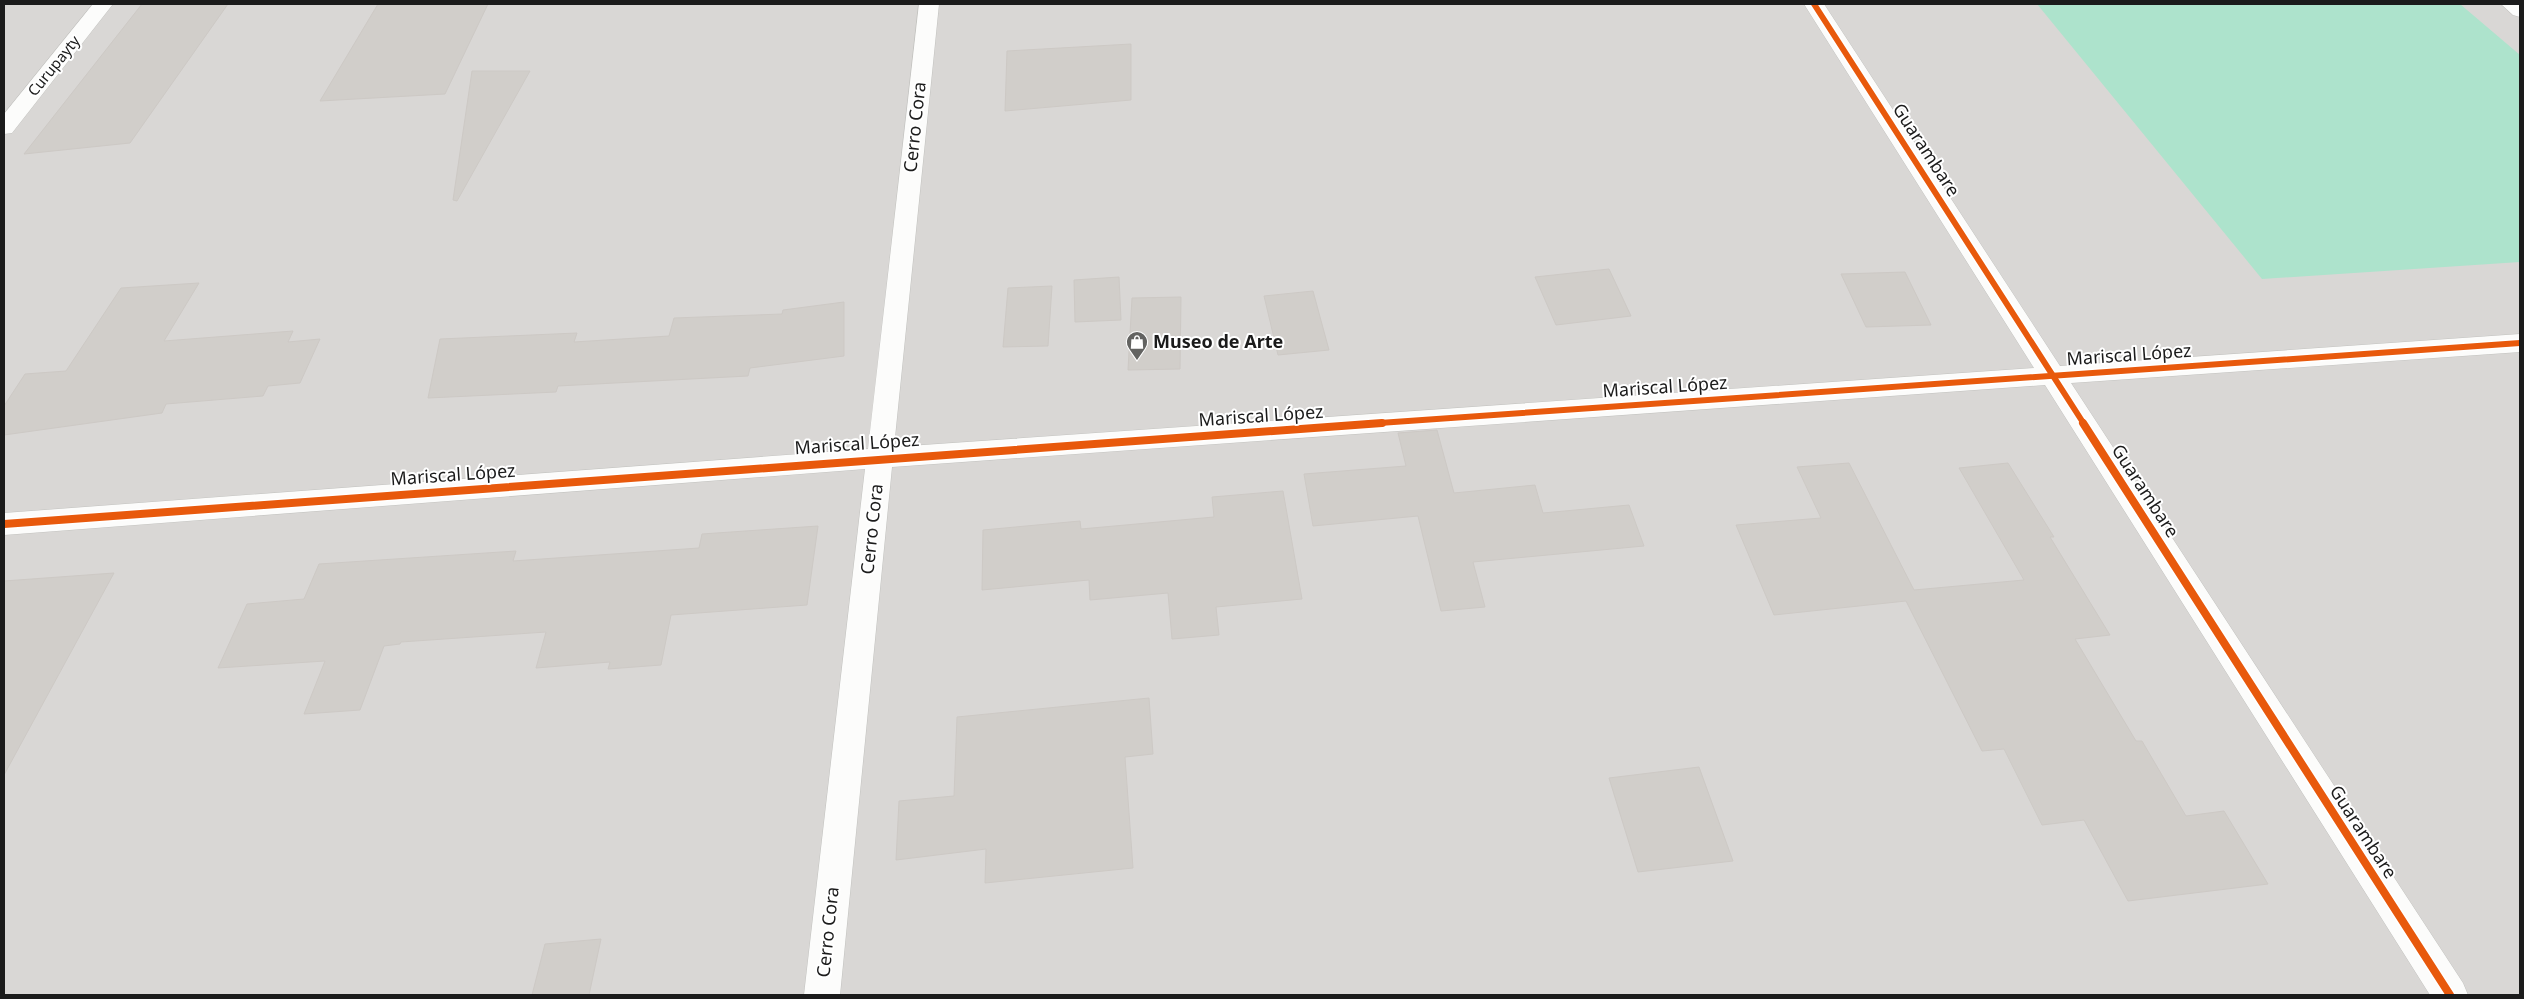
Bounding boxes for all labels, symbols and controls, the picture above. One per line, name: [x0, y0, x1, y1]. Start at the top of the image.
street label: Curupayty: [23, 31, 84, 100]
street label: Cerro Cora: [897, 80, 931, 173]
street label: Guarambare: [1888, 98, 1966, 201]
place label: Museo de Arte: [1153, 329, 1283, 353]
shop icon: Museo de Arte: [1125, 330, 1149, 361]
street label: Mariscal López: [2066, 338, 2192, 370]
street label: Mariscal López: [1602, 370, 1728, 402]
street label: Mariscal López: [1198, 399, 1324, 431]
street label: Mariscal López: [794, 427, 920, 459]
street label: Guarambare: [2107, 439, 2185, 542]
street label: Mariscal López: [390, 458, 516, 490]
street label: Cerro Cora: [854, 482, 888, 575]
street label: Guarambare: [2325, 780, 2403, 883]
street label: Cerro Cora: [810, 885, 844, 978]

